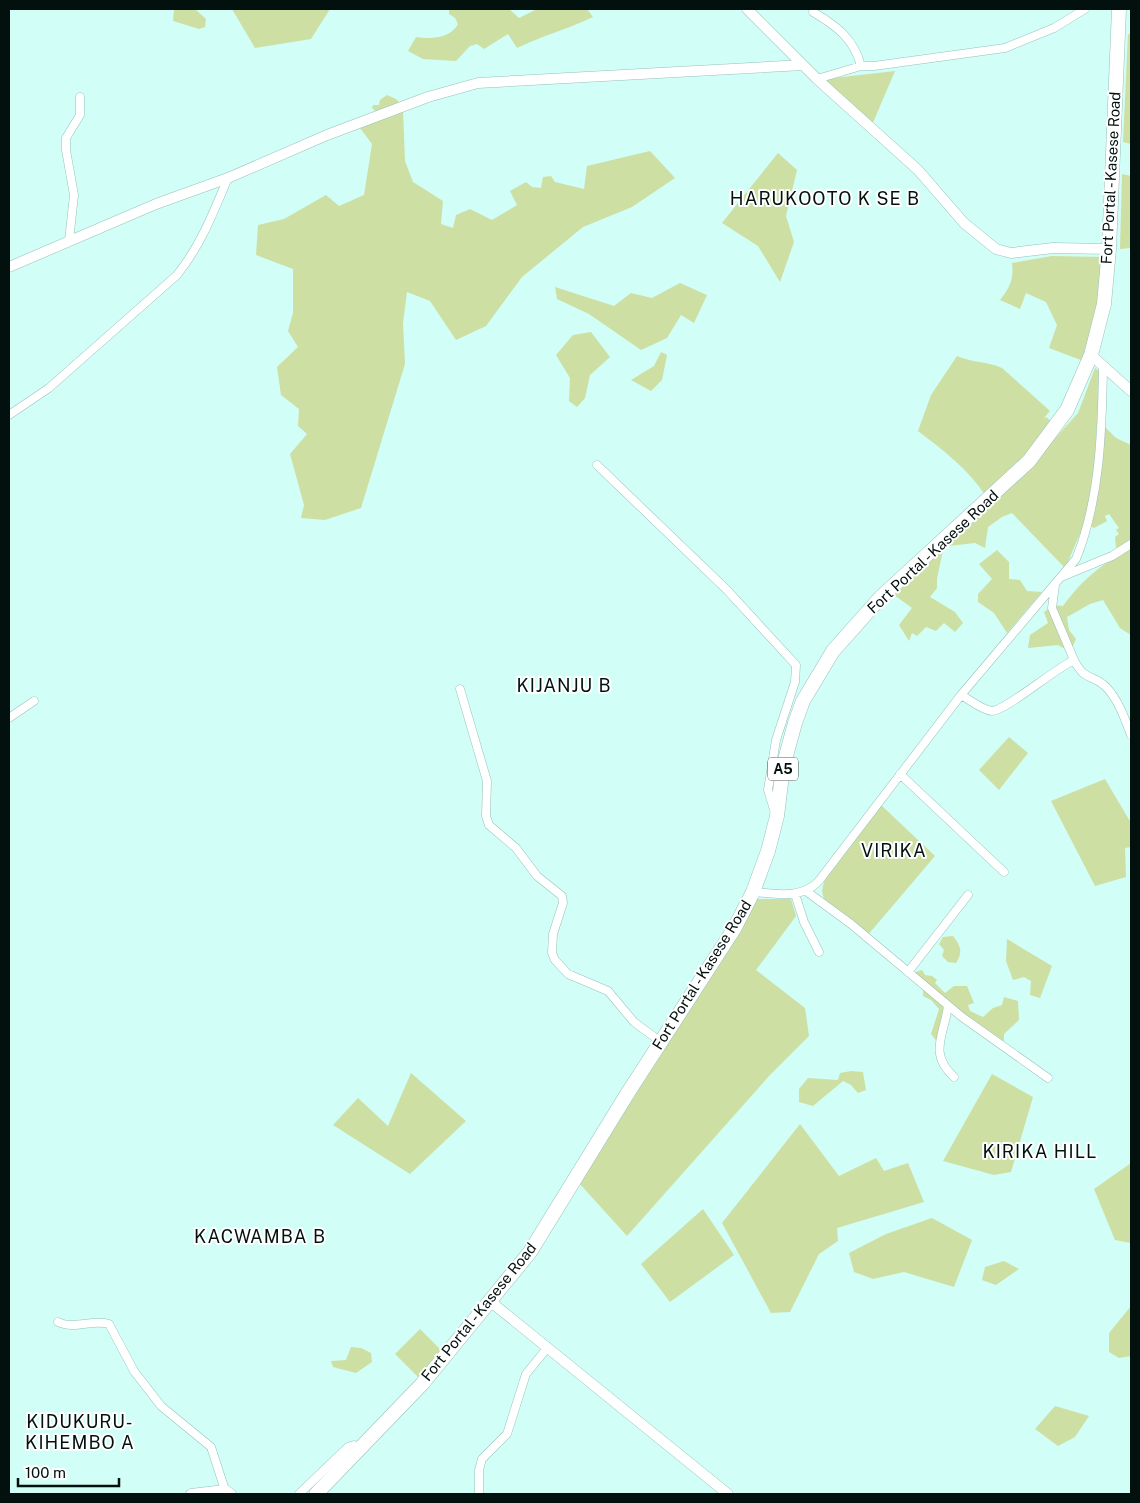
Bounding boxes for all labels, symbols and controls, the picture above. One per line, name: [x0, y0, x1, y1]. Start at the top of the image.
street label: Fort Portal - Kasese Road: [1097, 91, 1124, 265]
district label: HARUKOOTO K SE B: [730, 188, 920, 209]
street label: Fort Portal - Kasese Road: [864, 486, 1002, 617]
district label: KIJANJU B: [516, 675, 612, 696]
road number: A5: [768, 758, 798, 781]
district label: VIRIKA: [861, 840, 927, 861]
street label: Fort Portal - Kasese Road: [649, 897, 755, 1053]
district label: KIRIKA HILL: [983, 1141, 1098, 1162]
district label: KACWAMBA B: [194, 1226, 326, 1247]
street label: Fort Portal - Kasese Road: [418, 1239, 540, 1384]
district label: KIDUKURU- KIHEMBO A: [25, 1411, 135, 1453]
scale bar: [18, 1456, 119, 1488]
text: 100 m: [25, 1464, 66, 1481]

